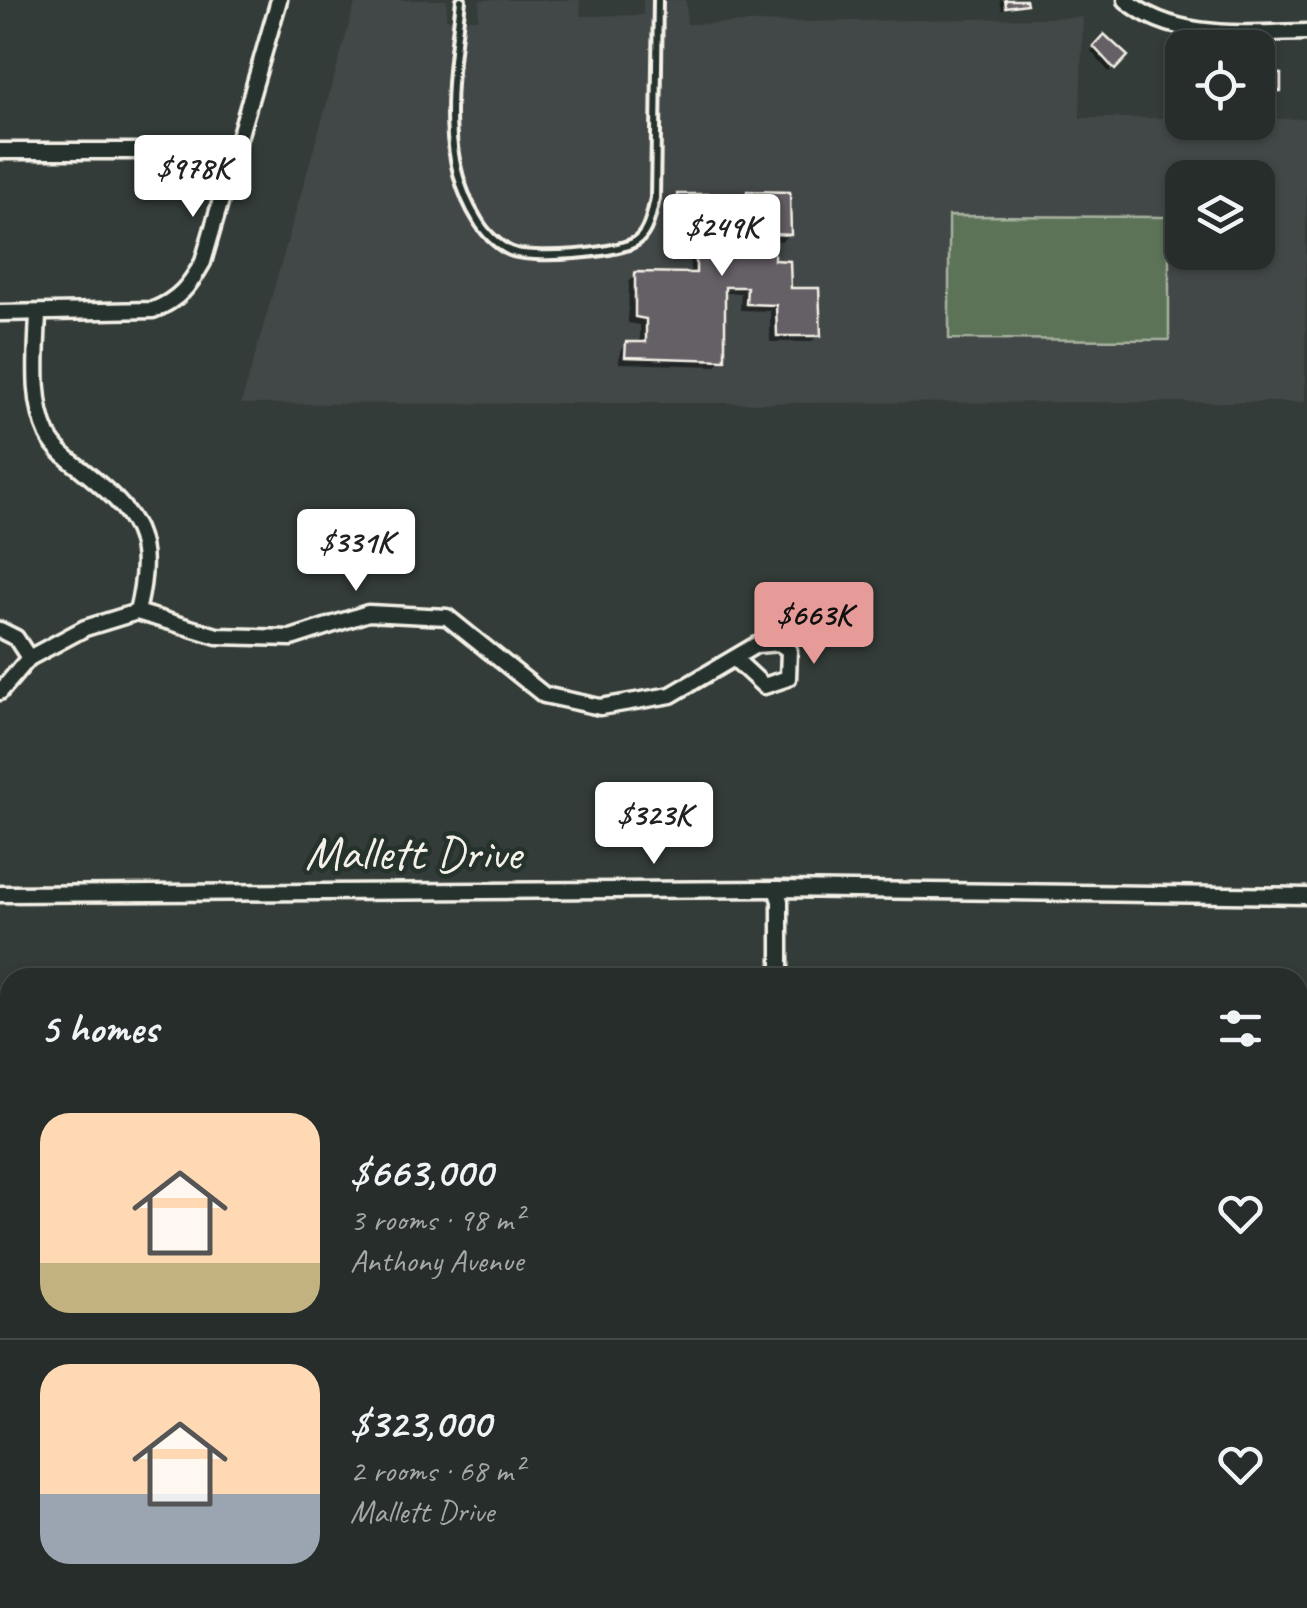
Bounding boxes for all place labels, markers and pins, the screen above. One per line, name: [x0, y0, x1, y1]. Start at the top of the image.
pin: $978K: [123, 135, 263, 220]
pin: $249K: [652, 194, 792, 279]
pin: $331K: [286, 509, 426, 594]
pin: $663K: [744, 582, 884, 667]
pin: $323K: [584, 782, 724, 867]

